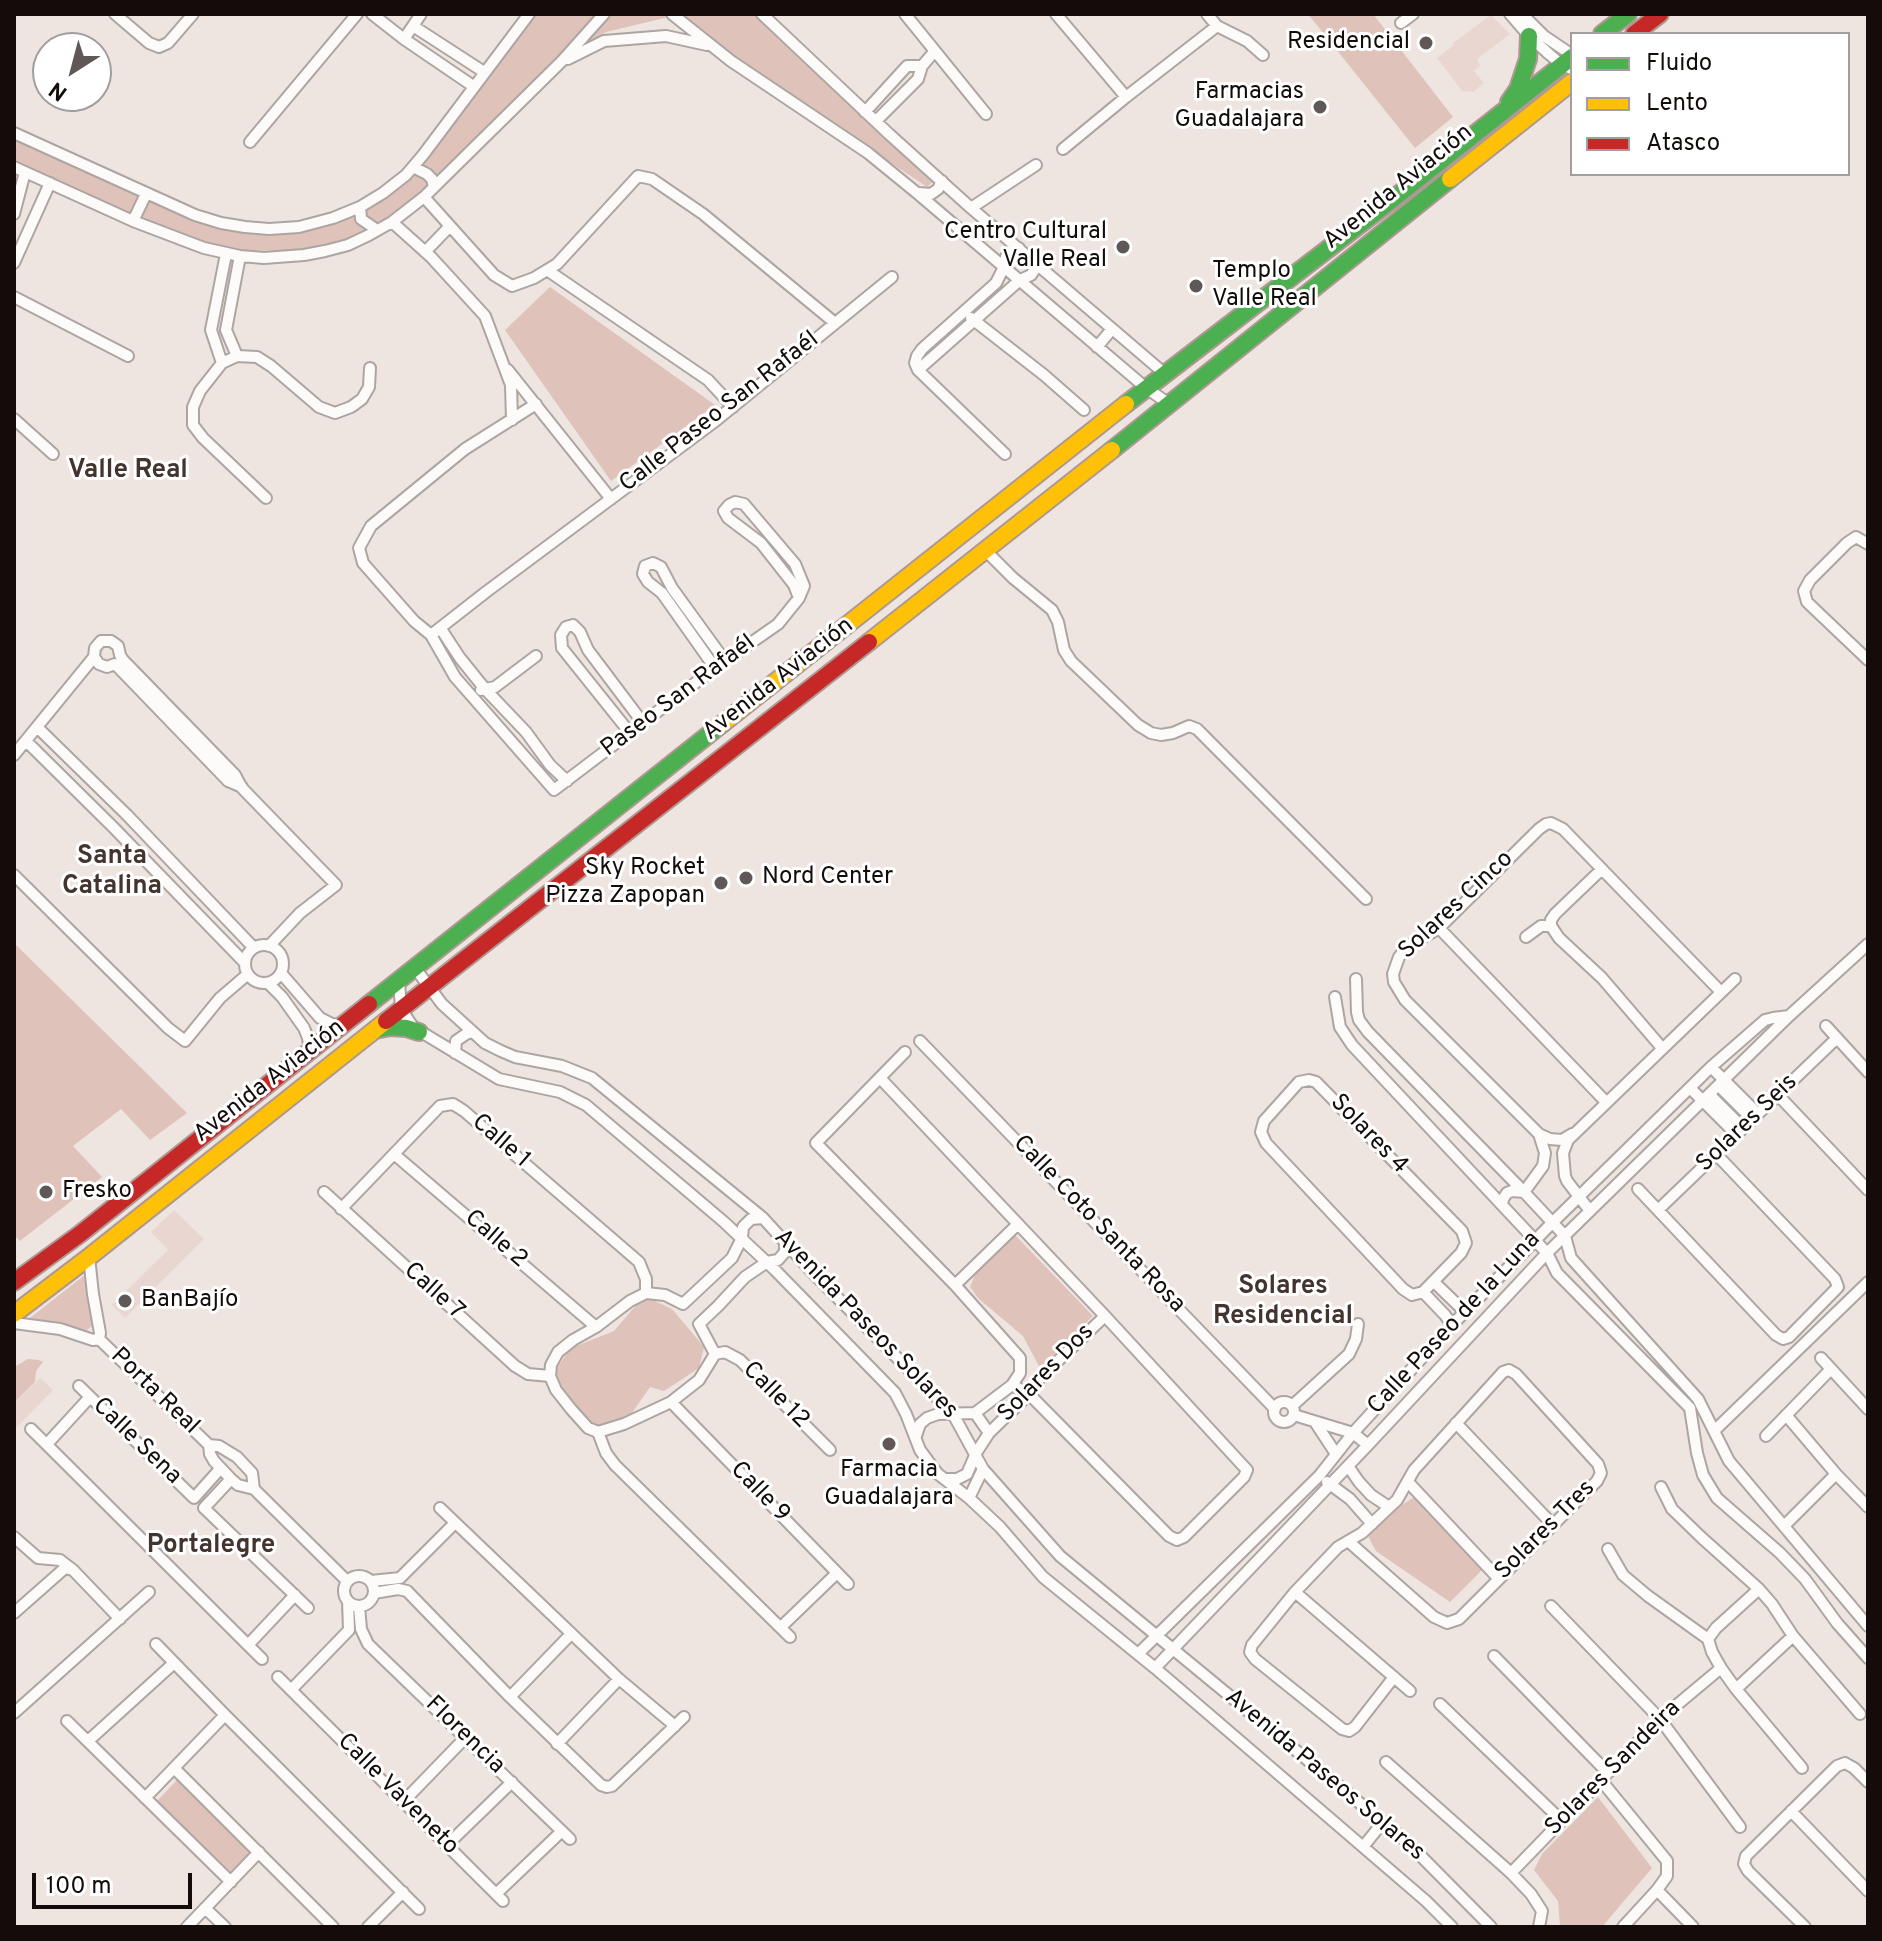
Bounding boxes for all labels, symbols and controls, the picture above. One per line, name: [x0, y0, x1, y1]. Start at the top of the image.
place label: Residencial: [1287, 29, 1410, 57]
north arrow: [32, 32, 112, 112]
legend: [1570, 32, 1850, 176]
marker: Residencial: [1417, 34, 1435, 52]
text: Fluido: [1646, 49, 1712, 79]
text: N: [44, 75, 73, 106]
place label: Farmacias Guadalajara: [1175, 79, 1304, 135]
text: Lento: [1646, 89, 1708, 119]
marker: Farmacias Guadalajara: [1311, 98, 1329, 116]
street label: Avenida Aviación: [1319, 119, 1479, 257]
text: Atasco: [1646, 129, 1720, 159]
place label: Centro Cultural Valle Real: [944, 219, 1107, 275]
marker: Centro Cultural Valle Real: [1114, 238, 1132, 256]
place label: Templo Valle Real: [1212, 258, 1317, 314]
marker: Templo Valle Real: [1187, 277, 1205, 295]
street label: Calle Paseo San Rafaél: [615, 326, 825, 500]
district label: Valle Real: [68, 456, 188, 488]
street label: Avenida Aviación: [698, 612, 860, 748]
street label: Paseo San Rafaél: [596, 630, 762, 764]
district label: Santa Catalina: [62, 842, 162, 904]
street label: Solares Cinco: [1394, 846, 1520, 966]
place label: Sky Rocket Pizza Zapopan: [545, 855, 705, 911]
place label: Nord Center: [762, 864, 893, 892]
marker: Nord Center: [737, 869, 755, 887]
marker: Sky Rocket Pizza Zapopan: [712, 874, 730, 892]
street label: Avenida Aviación: [189, 1014, 351, 1150]
street label: Solares Seis: [1692, 1069, 1804, 1179]
street label: Solares 4: [1323, 1089, 1413, 1181]
street label: Calle 1: [465, 1109, 535, 1175]
street label: Calle Coto Santa Rosa: [1006, 1130, 1190, 1320]
place label: Fresko: [62, 1178, 132, 1206]
marker: Fresko: [37, 1183, 55, 1201]
street label: Calle 2: [458, 1205, 532, 1275]
street label: Avenida Paseos Solares: [767, 1224, 963, 1426]
street label: Calle Paseo de la Luna: [1363, 1226, 1547, 1422]
street label: Calle 7: [397, 1257, 469, 1327]
district label: Solares Residencial: [1213, 1272, 1353, 1334]
place label: BanBajío: [141, 1287, 238, 1315]
marker: BanBajío: [116, 1292, 134, 1310]
street label: Solares Dos: [993, 1319, 1101, 1429]
street label: Porta Real: [104, 1343, 204, 1441]
street label: Calle 12: [736, 1357, 814, 1435]
street label: Calle Sena: [85, 1393, 187, 1491]
marker: Farmacia Guadalajara: [880, 1435, 898, 1453]
street label: Calle 9: [723, 1457, 795, 1529]
place label: Farmacia Guadalajara: [824, 1457, 954, 1513]
street label: Solares Tres: [1490, 1475, 1602, 1587]
district label: Portalegre: [147, 1531, 275, 1563]
street label: Avenida Paseos Solares: [1218, 1684, 1430, 1868]
street label: Florencia: [418, 1691, 510, 1781]
street label: Solares Sandeira: [1540, 1695, 1688, 1843]
street label: Calle Vaveneto: [330, 1728, 464, 1862]
scale bar: [36, 1857, 196, 1907]
text: 100 m: [46, 1872, 112, 1902]

